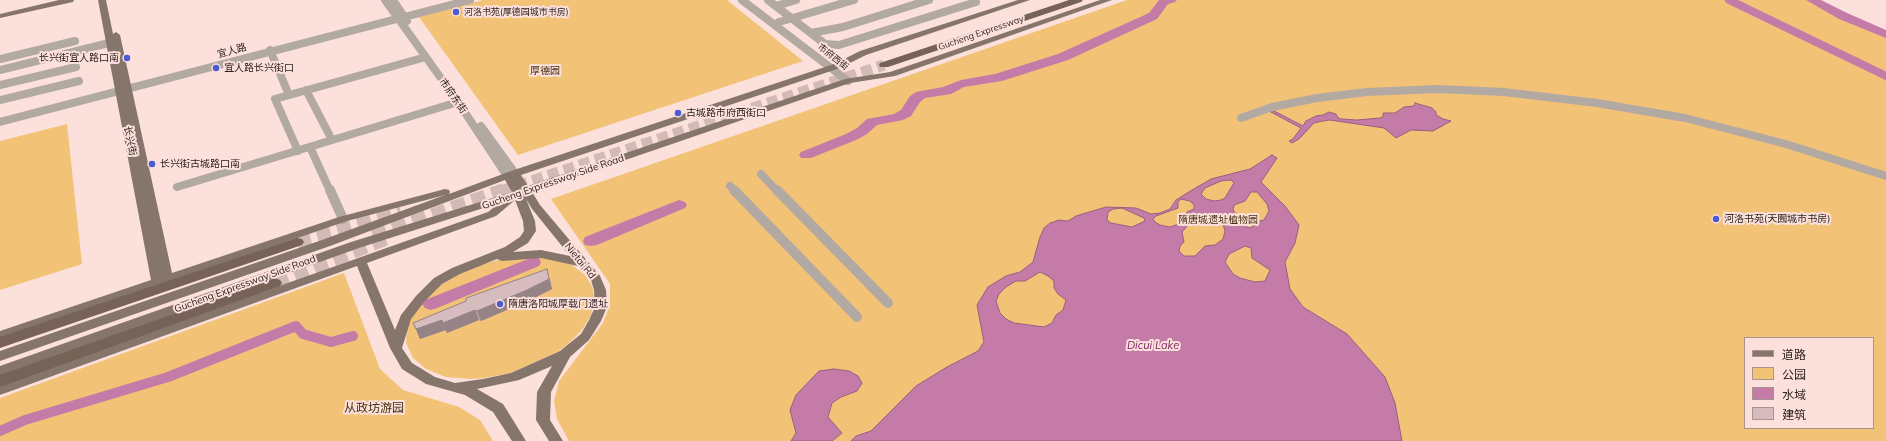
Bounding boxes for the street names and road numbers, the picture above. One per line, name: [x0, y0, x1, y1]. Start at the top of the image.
street label: Gucheng Expressway: [937, 13, 1025, 53]
street label: 宜人路: [216, 41, 248, 61]
street label: 市府西街: [815, 42, 851, 72]
street label: 市府东街: [437, 76, 469, 116]
street label: 长兴街: [121, 125, 139, 157]
street label: Gucheng Expressway Side Road: [480, 152, 626, 212]
street label: Nietai Rd: [562, 241, 598, 281]
street label: Gucheng Expressway Side Road: [173, 253, 317, 315]

